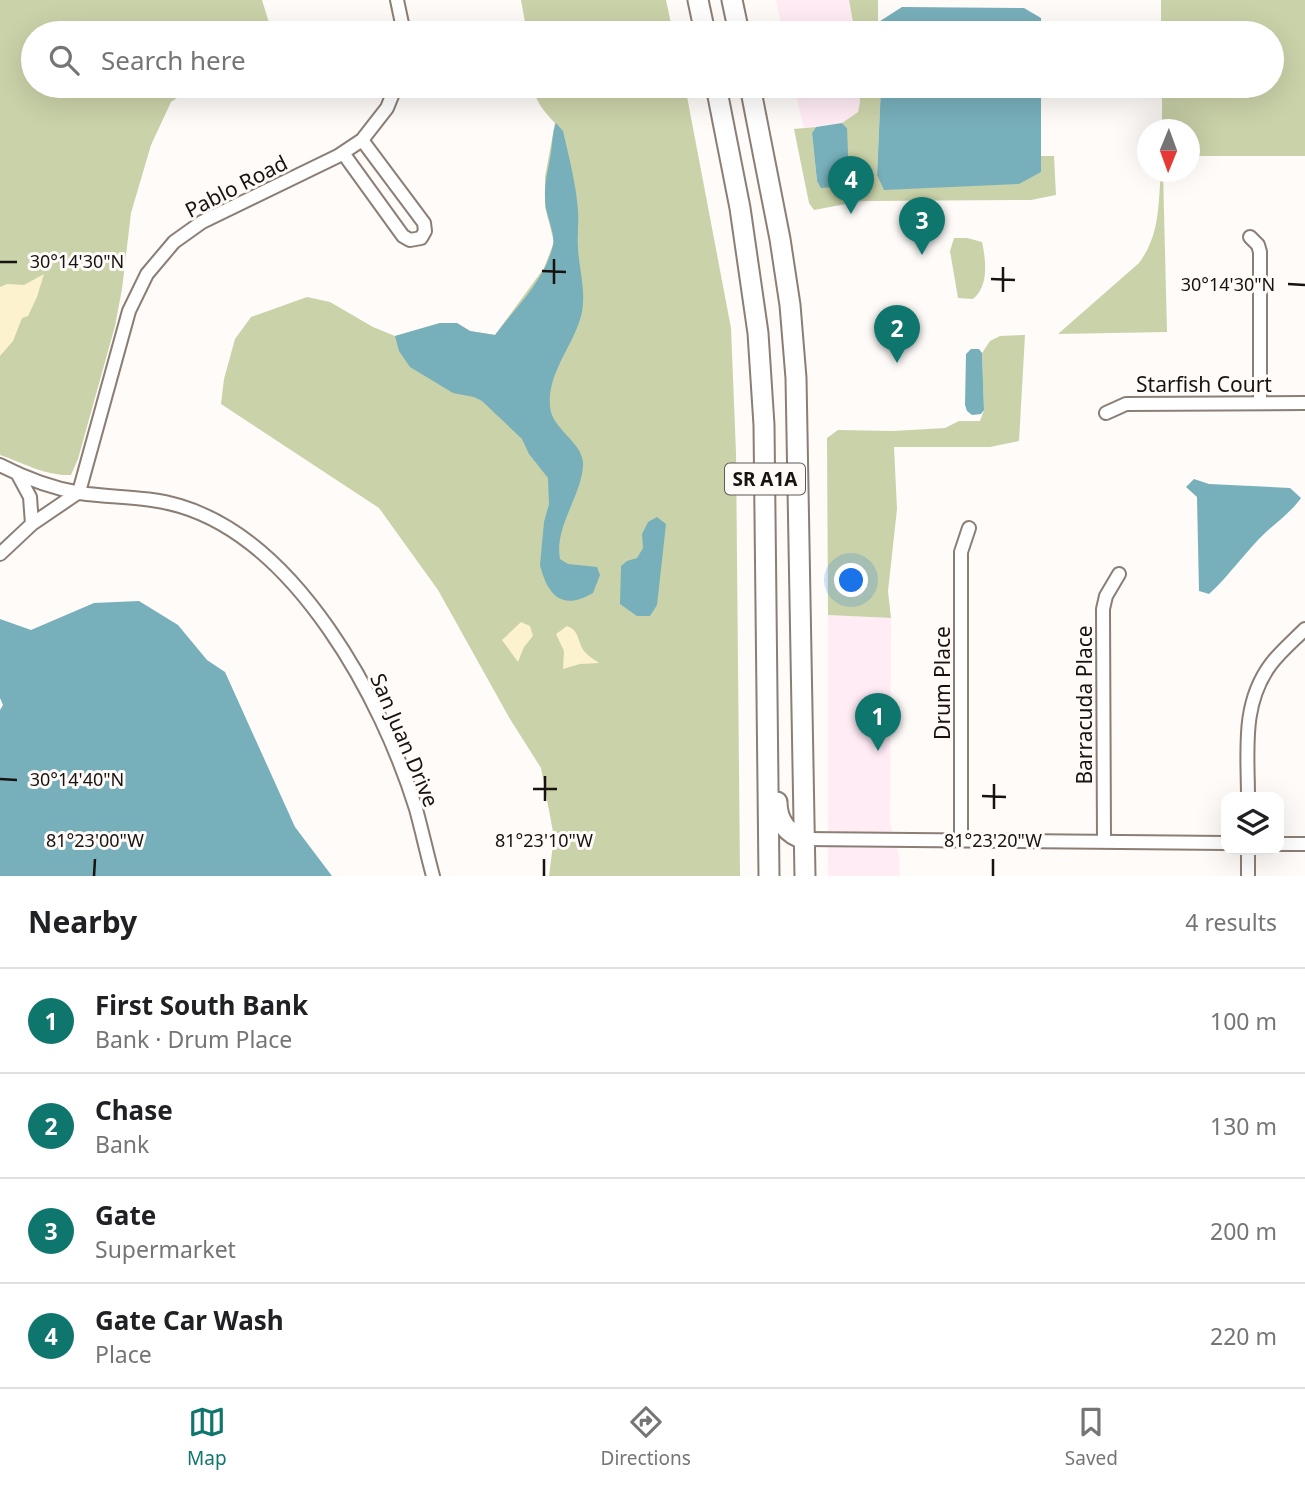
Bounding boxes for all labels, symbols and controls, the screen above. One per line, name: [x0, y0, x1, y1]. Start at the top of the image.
search box: [21, 21, 1284, 98]
icon: search: [45, 41, 83, 79]
text: Search here: [101, 42, 246, 78]
north arrow: [1137, 119, 1200, 182]
street label: Pablo Road: [180, 148, 292, 224]
pin: 4: [828, 156, 874, 214]
pin: 3: [899, 197, 945, 255]
text: 30°14'30"N: [30, 249, 124, 273]
text: 30°14'30"N: [1181, 272, 1275, 296]
pin: 2: [874, 305, 920, 363]
street label: Starfish Court: [1136, 370, 1272, 398]
road number: SR A1A: [725, 464, 805, 494]
your location: [834, 563, 868, 597]
street label: Barracuda Place: [1070, 625, 1098, 785]
street label: Drum Place: [928, 626, 956, 740]
street label: San Juan Drive: [364, 669, 446, 811]
pin: 1: [855, 693, 901, 751]
text: 30°14'40"N: [30, 767, 124, 791]
map controls: [1221, 792, 1284, 855]
button: layers: [1221, 792, 1284, 855]
text: 81°23'00"W: [46, 828, 144, 852]
text: 81°23'10"W: [495, 828, 593, 852]
text: 81°23'20"W: [944, 828, 1042, 852]
text: Nearby: [28, 901, 137, 942]
text: 4 results: [1185, 906, 1277, 938]
text: First South Bank: [95, 987, 308, 1023]
text: 1: [44, 1005, 58, 1037]
text: 100 m: [1210, 1005, 1277, 1037]
text: Bank · Drum Place: [95, 1023, 292, 1055]
text: Chase: [95, 1092, 173, 1128]
text: 2: [44, 1110, 58, 1142]
text: 130 m: [1210, 1110, 1277, 1142]
text: Bank: [95, 1128, 149, 1160]
text: Gate: [95, 1197, 156, 1233]
text: 3: [44, 1215, 58, 1247]
text: 200 m: [1210, 1215, 1277, 1247]
text: Supermarket: [95, 1233, 236, 1265]
text: Gate Car Wash: [95, 1302, 284, 1338]
text: 4: [44, 1320, 58, 1352]
text: 220 m: [1210, 1320, 1277, 1352]
text: Place: [95, 1338, 152, 1370]
tab: Map: [187, 1403, 227, 1471]
tab: Directions: [601, 1403, 691, 1471]
tab: Saved: [1065, 1403, 1118, 1471]

